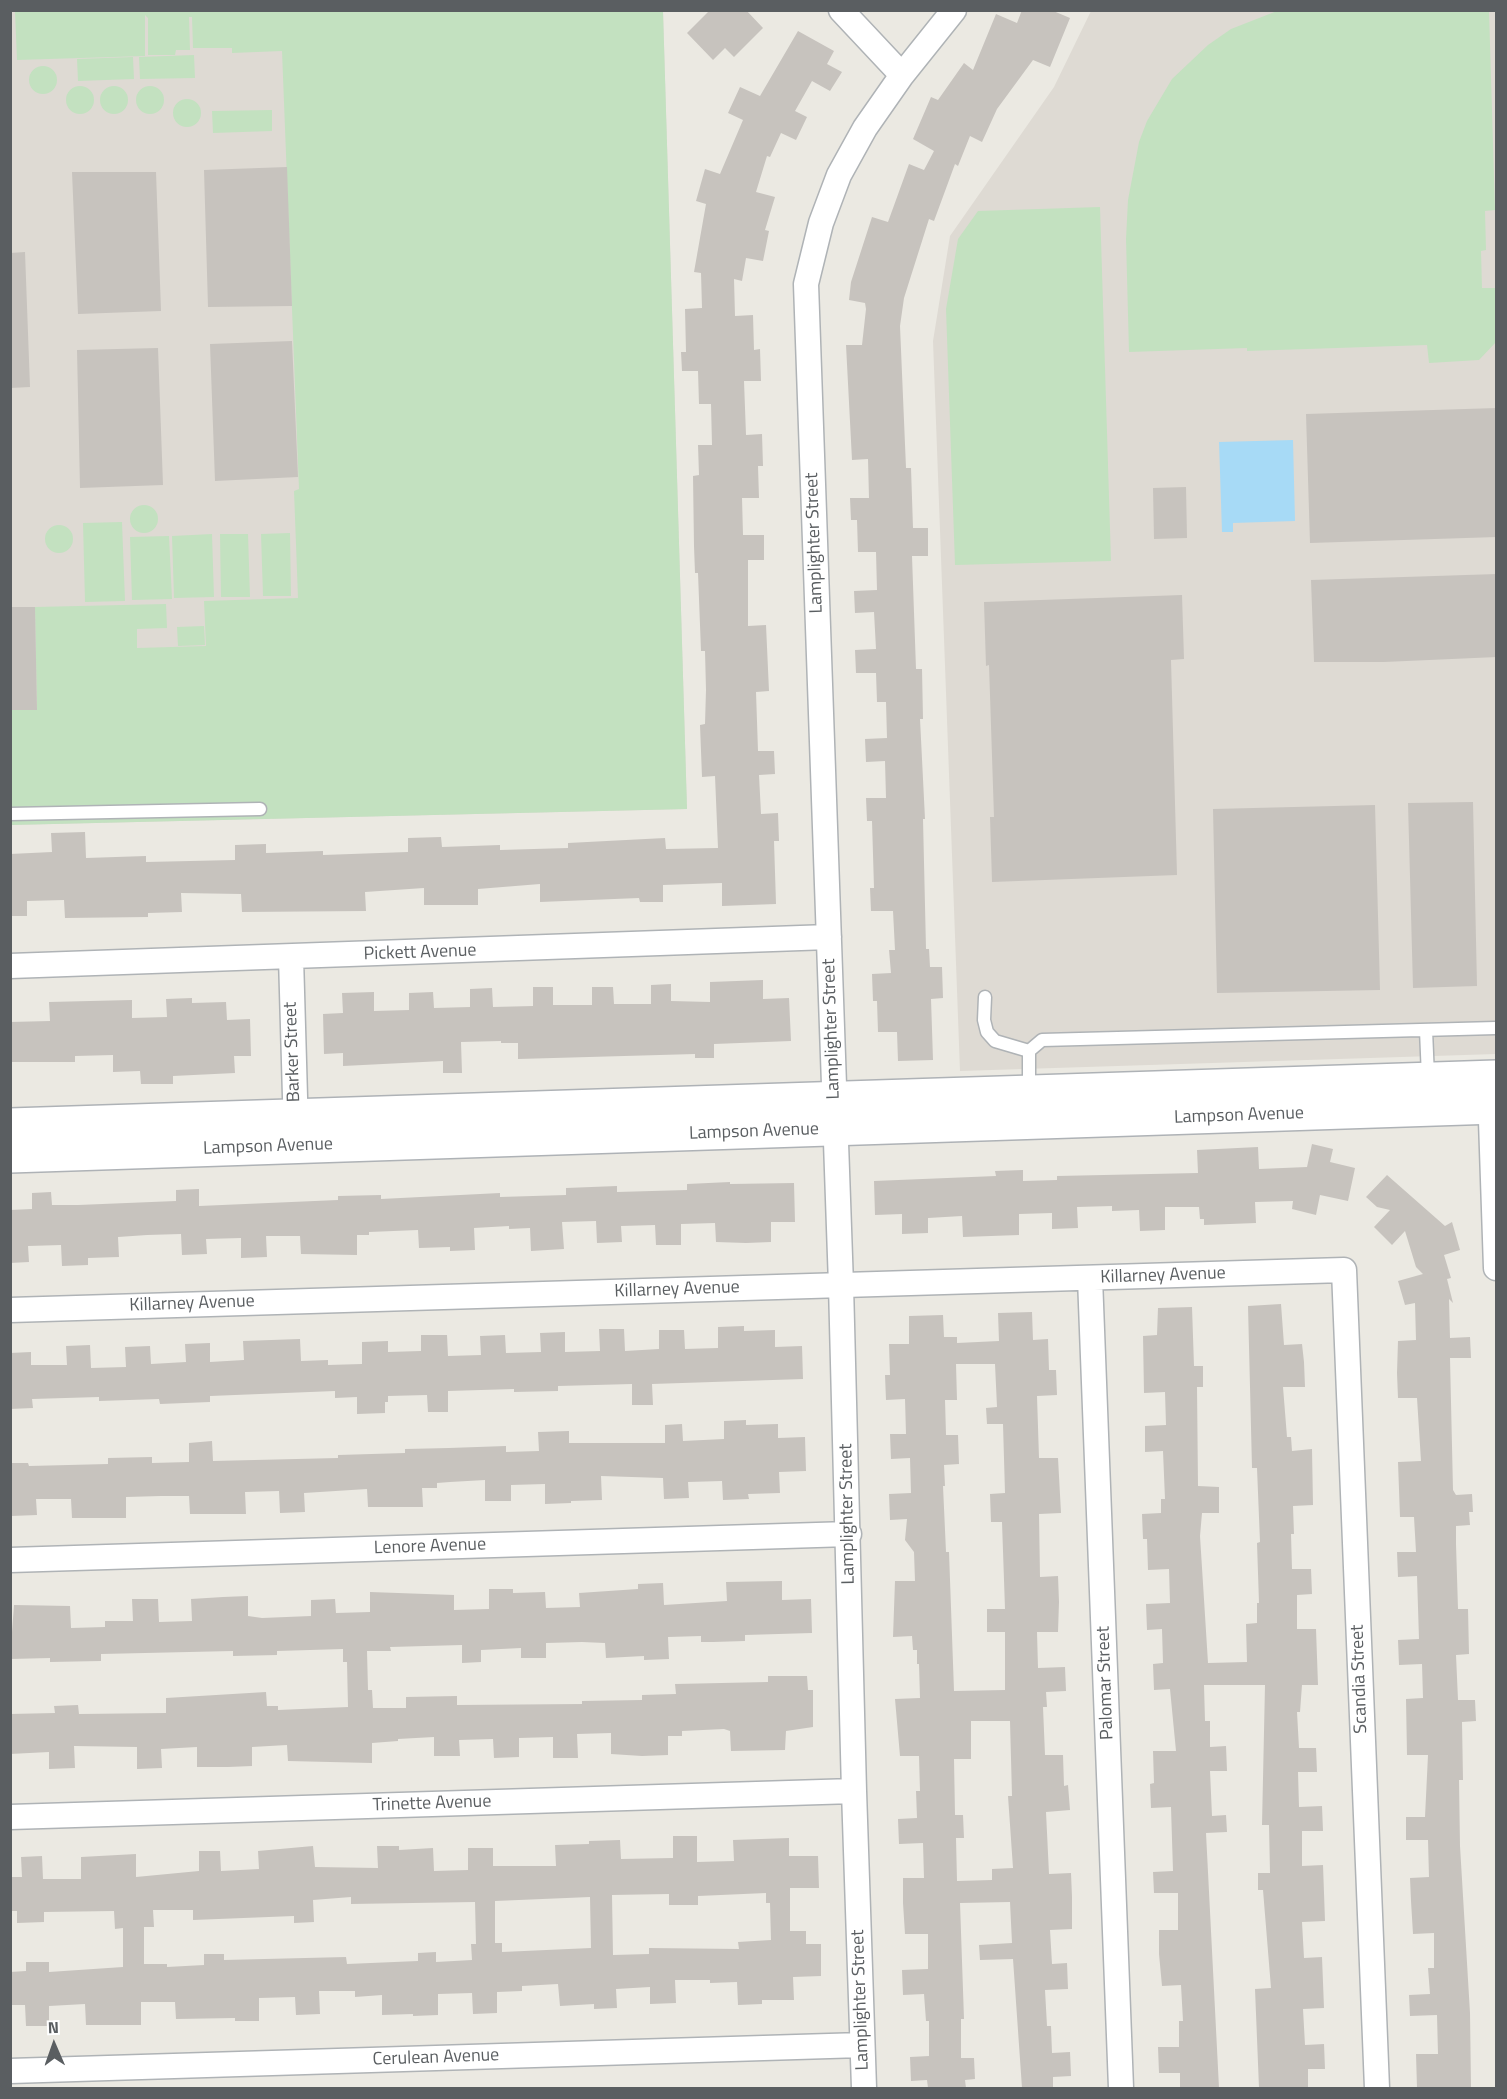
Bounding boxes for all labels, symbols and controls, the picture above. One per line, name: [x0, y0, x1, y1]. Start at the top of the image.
street label: Lamplighter Street: [802, 472, 828, 614]
street label: Pickett Avenue: [363, 940, 477, 966]
street label: Lamplighter Street: [819, 958, 845, 1100]
street label: Barker Street: [280, 1001, 306, 1103]
street label: Lampson Avenue: [1174, 1103, 1304, 1129]
street label: Lampson Avenue: [689, 1119, 819, 1145]
street label: Lampson Avenue: [203, 1134, 333, 1160]
street label: Killarney Avenue: [1100, 1263, 1226, 1289]
street label: Killarney Avenue: [614, 1277, 740, 1303]
street label: Killarney Avenue: [129, 1291, 255, 1317]
street label: Lamplighter Street: [836, 1443, 860, 1585]
street label: Lenore Avenue: [374, 1534, 486, 1560]
street label: Scandia Street: [1347, 1624, 1373, 1734]
street label: Palomar Street: [1093, 1626, 1119, 1740]
street label: Trinette Avenue: [372, 1791, 492, 1817]
street label: Lamplighter Street: [848, 1929, 874, 2071]
north arrow: [24, 2015, 84, 2075]
text: N: [47, 2015, 59, 2039]
street label: Cerulean Avenue: [372, 2045, 500, 2071]

